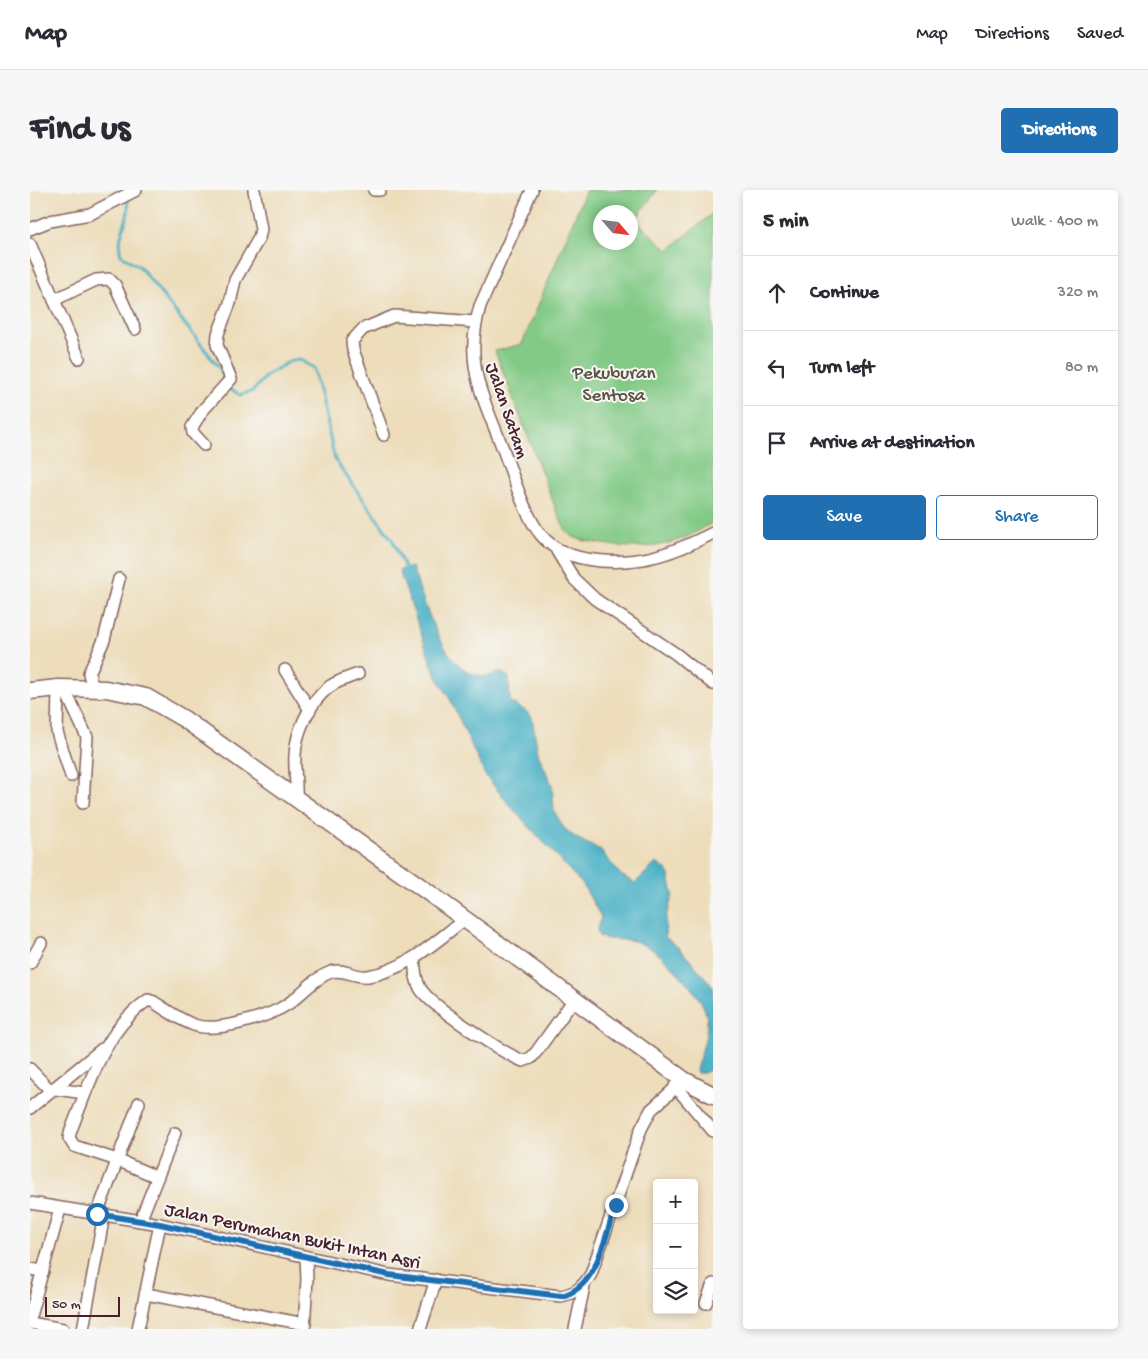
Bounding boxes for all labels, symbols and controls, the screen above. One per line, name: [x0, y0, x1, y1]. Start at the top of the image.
text: Map: [25, 20, 67, 49]
text: Map: [916, 24, 948, 45]
text: Directions: [976, 24, 1049, 45]
text: Saved: [1077, 24, 1123, 45]
button: Directions: [1001, 108, 1118, 153]
text: Find us: [30, 110, 130, 151]
north arrow: [593, 205, 638, 250]
text: 5 min: [763, 210, 808, 235]
text: Walk · 400 m: [1011, 213, 1098, 232]
icon: ahead: [763, 279, 791, 307]
text: Continue: [810, 282, 879, 305]
text: 320 m: [1058, 284, 1098, 303]
icon: left: [763, 354, 791, 382]
text: Turn left: [810, 357, 874, 380]
text: 80 m: [1065, 359, 1098, 378]
street label: Jalan Satam: [479, 360, 533, 463]
park label: Pekuburan Sentosa: [572, 363, 655, 408]
icon: arrive: [763, 429, 791, 457]
text: Arrive at destination: [810, 432, 974, 455]
button: Save: [763, 495, 926, 540]
button: Share: [936, 495, 1098, 540]
map controls: [653, 1179, 698, 1314]
button: +: [653, 1179, 698, 1224]
route end: [605, 1194, 628, 1217]
street label: Jalan Perumahan Bukit Intan Asri: [162, 1199, 422, 1276]
route start: [86, 1203, 109, 1226]
button: −: [653, 1224, 698, 1269]
button: layers: [653, 1269, 698, 1314]
scale bar: [45, 1294, 120, 1317]
text: 50 m: [52, 1297, 81, 1314]

